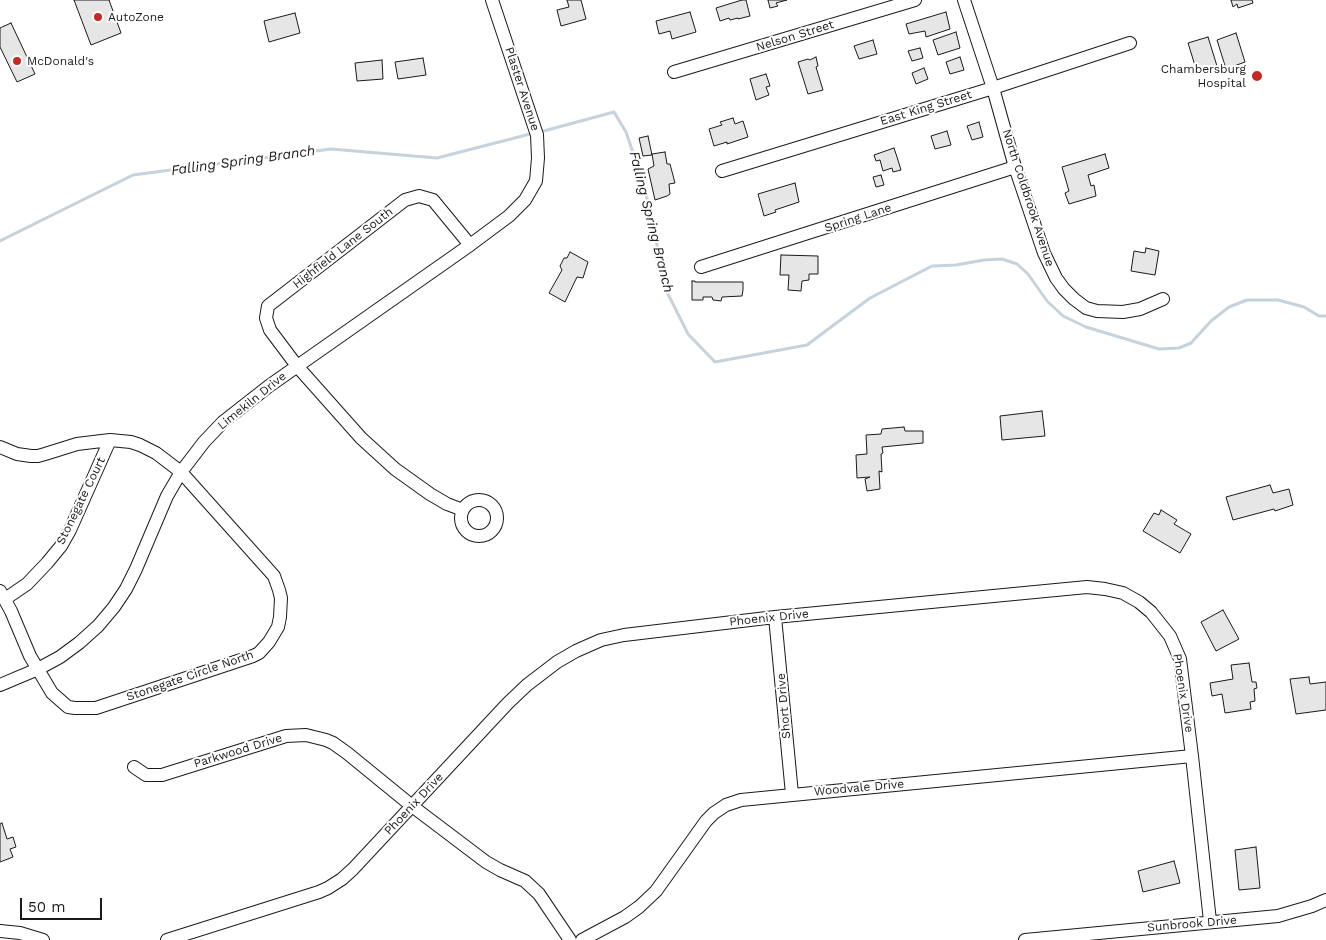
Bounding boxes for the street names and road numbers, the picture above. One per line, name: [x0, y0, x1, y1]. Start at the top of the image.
street label: Nelson Street: [754, 17, 836, 55]
street label: Plaster Avenue: [502, 45, 542, 133]
street label: East King Street: [878, 87, 974, 129]
street label: North Coldbrook Avenue: [999, 127, 1057, 269]
street label: Spring Lane: [823, 200, 893, 236]
street label: Highfield Lane South: [290, 204, 396, 292]
street label: Limekiln Drive: [215, 369, 289, 433]
street label: Stonegate Court: [54, 455, 108, 547]
street label: Phoenix Drive: [729, 607, 809, 629]
street label: Stonegate Circle North: [124, 647, 256, 705]
street label: Phoenix Drive: [1170, 652, 1196, 734]
street label: Short Drive: [774, 673, 794, 739]
street label: Parkwood Drive: [192, 731, 284, 771]
street label: Phoenix Drive: [382, 770, 446, 838]
street label: Woodvale Drive: [813, 777, 905, 799]
street label: Sunbrook Drive: [1147, 913, 1237, 935]

